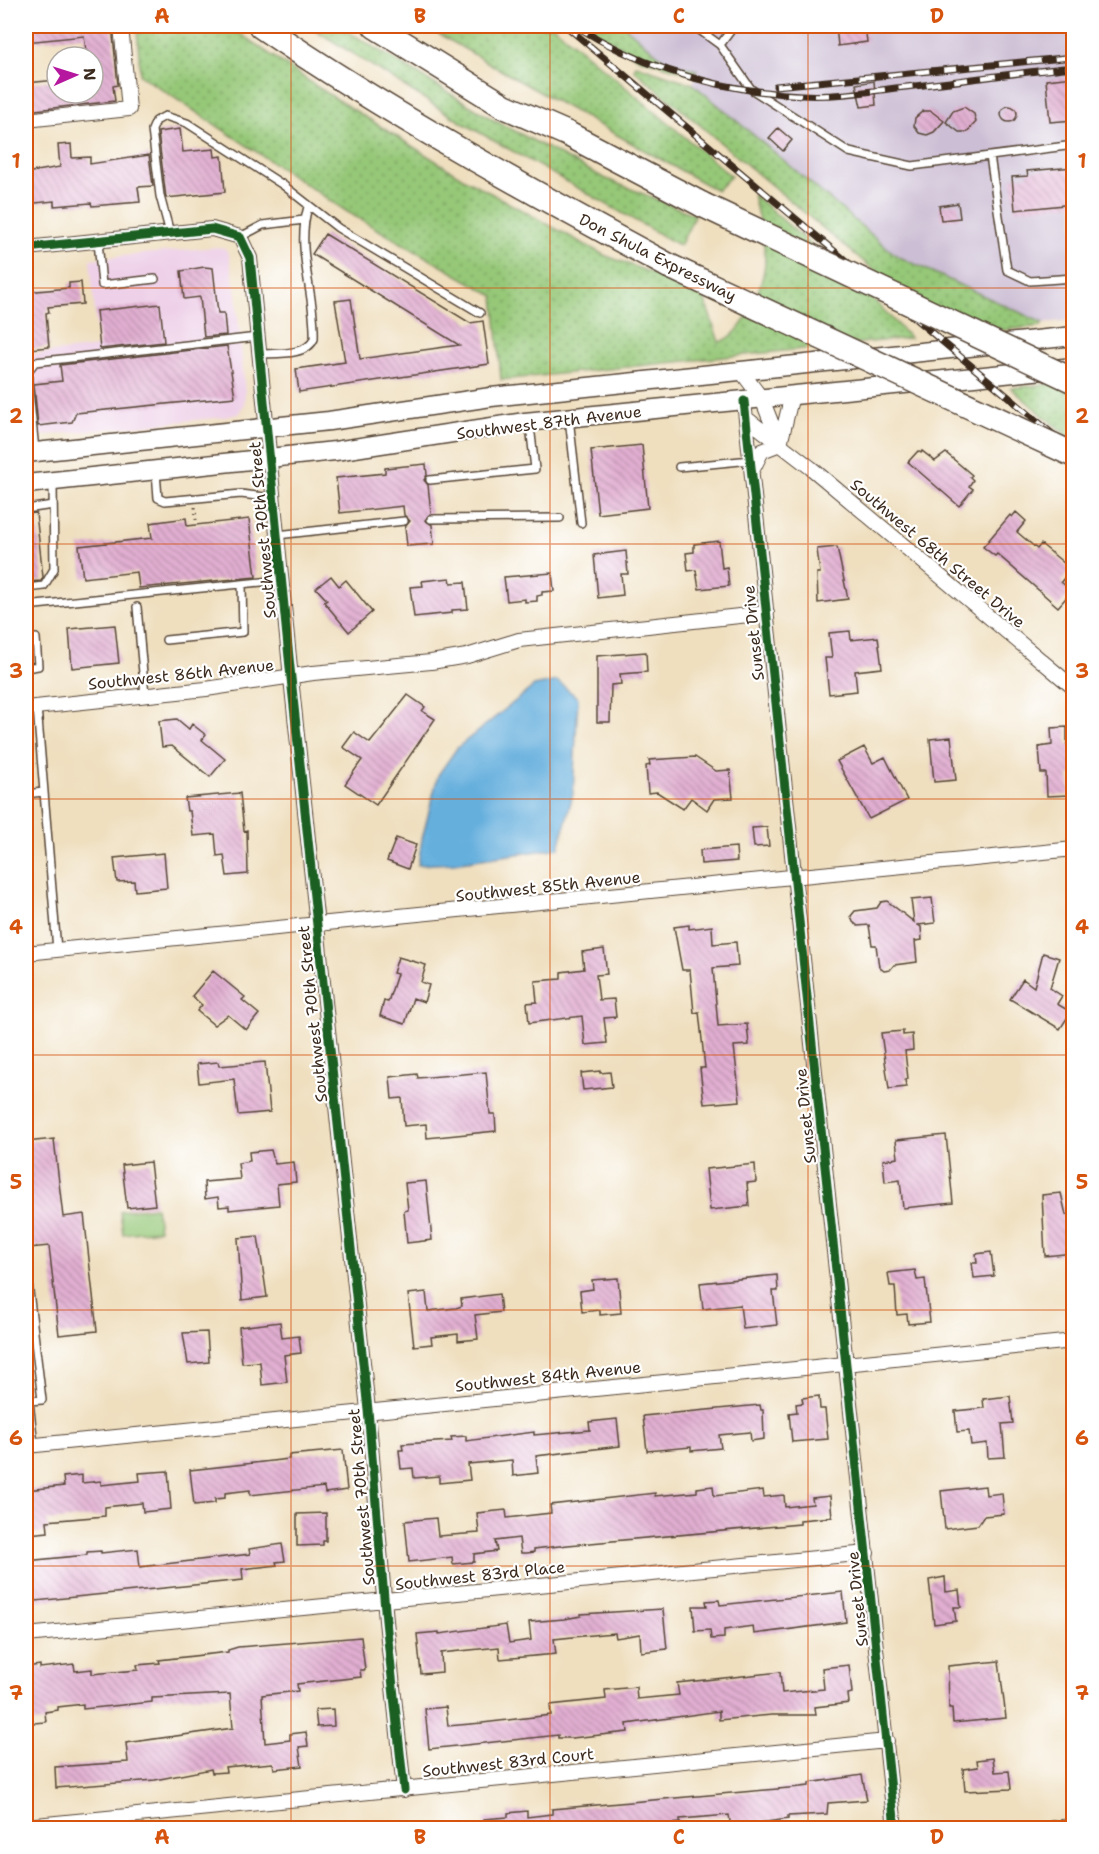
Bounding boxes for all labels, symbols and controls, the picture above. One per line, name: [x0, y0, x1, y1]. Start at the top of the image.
text: A: [154, 3, 170, 29]
text: B: [414, 3, 426, 29]
text: C: [673, 3, 685, 29]
text: D: [930, 3, 944, 29]
north arrow: [45, 45, 105, 105]
text: N: [79, 67, 100, 81]
text: 1: [11, 148, 21, 174]
text: 1: [1077, 148, 1087, 174]
street label: Don Shula Expressway: [576, 209, 740, 306]
street label: Southwest 87th Avenue: [455, 401, 643, 444]
text: 2: [9, 403, 23, 429]
text: 2: [1075, 403, 1089, 429]
street label: Southwest 70th Street: [244, 441, 281, 619]
street label: Southwest 68th Street Drive: [846, 474, 1029, 633]
street label: Sunset Drive: [738, 584, 769, 682]
street label: Southwest 86th Avenue: [87, 654, 275, 695]
text: 3: [9, 658, 23, 684]
text: 3: [1075, 658, 1089, 684]
street label: Southwest 85th Avenue: [455, 866, 642, 907]
text: 4: [9, 914, 23, 940]
text: 4: [1075, 914, 1089, 940]
street label: Southwest 70th Street: [293, 924, 332, 1103]
street label: Sunset Drive: [790, 1067, 821, 1165]
text: 5: [10, 1169, 22, 1195]
text: 5: [1076, 1169, 1088, 1195]
street label: Southwest 84th Avenue: [454, 1356, 642, 1397]
street label: Southwest 70th Street: [343, 1408, 380, 1586]
text: 6: [9, 1425, 23, 1451]
text: 6: [1075, 1425, 1089, 1451]
street label: Sunset Drive: [842, 1550, 873, 1648]
street label: Southwest 83rd Place: [394, 1556, 566, 1595]
text: 7: [9, 1680, 23, 1706]
text: 7: [1075, 1680, 1089, 1706]
street label: Southwest 83rd Court: [421, 1743, 595, 1782]
text: A: [154, 1824, 170, 1850]
text: B: [414, 1824, 426, 1850]
text: C: [673, 1824, 685, 1850]
text: D: [930, 1824, 944, 1850]

